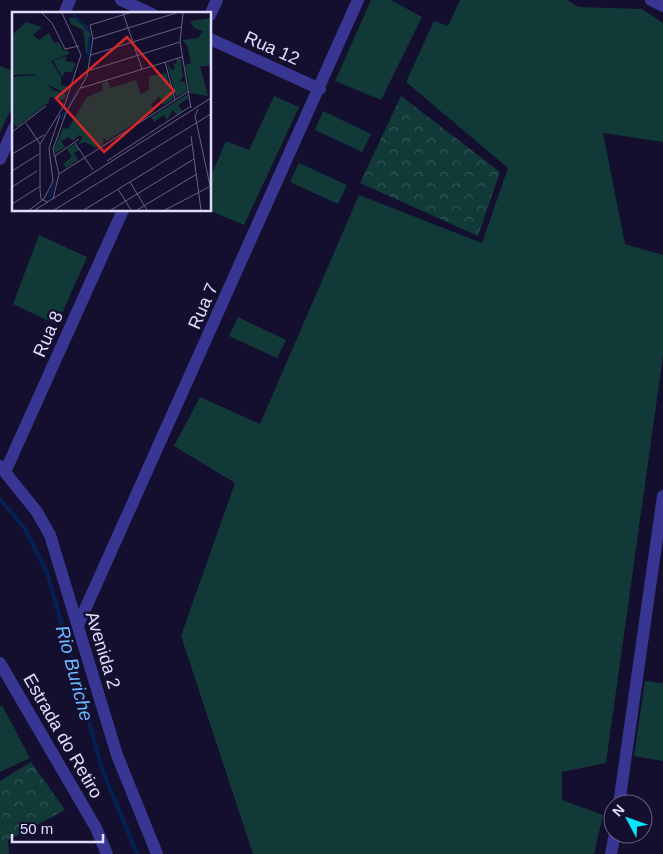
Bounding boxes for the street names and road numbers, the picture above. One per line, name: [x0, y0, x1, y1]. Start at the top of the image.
street label: Rua 12: [241, 27, 303, 69]
street label: Rua 7: [184, 280, 222, 332]
street label: Rua 8: [29, 308, 67, 360]
street label: Avenida 2: [82, 609, 124, 691]
street label: Estrada do Retiro: [19, 670, 107, 802]

